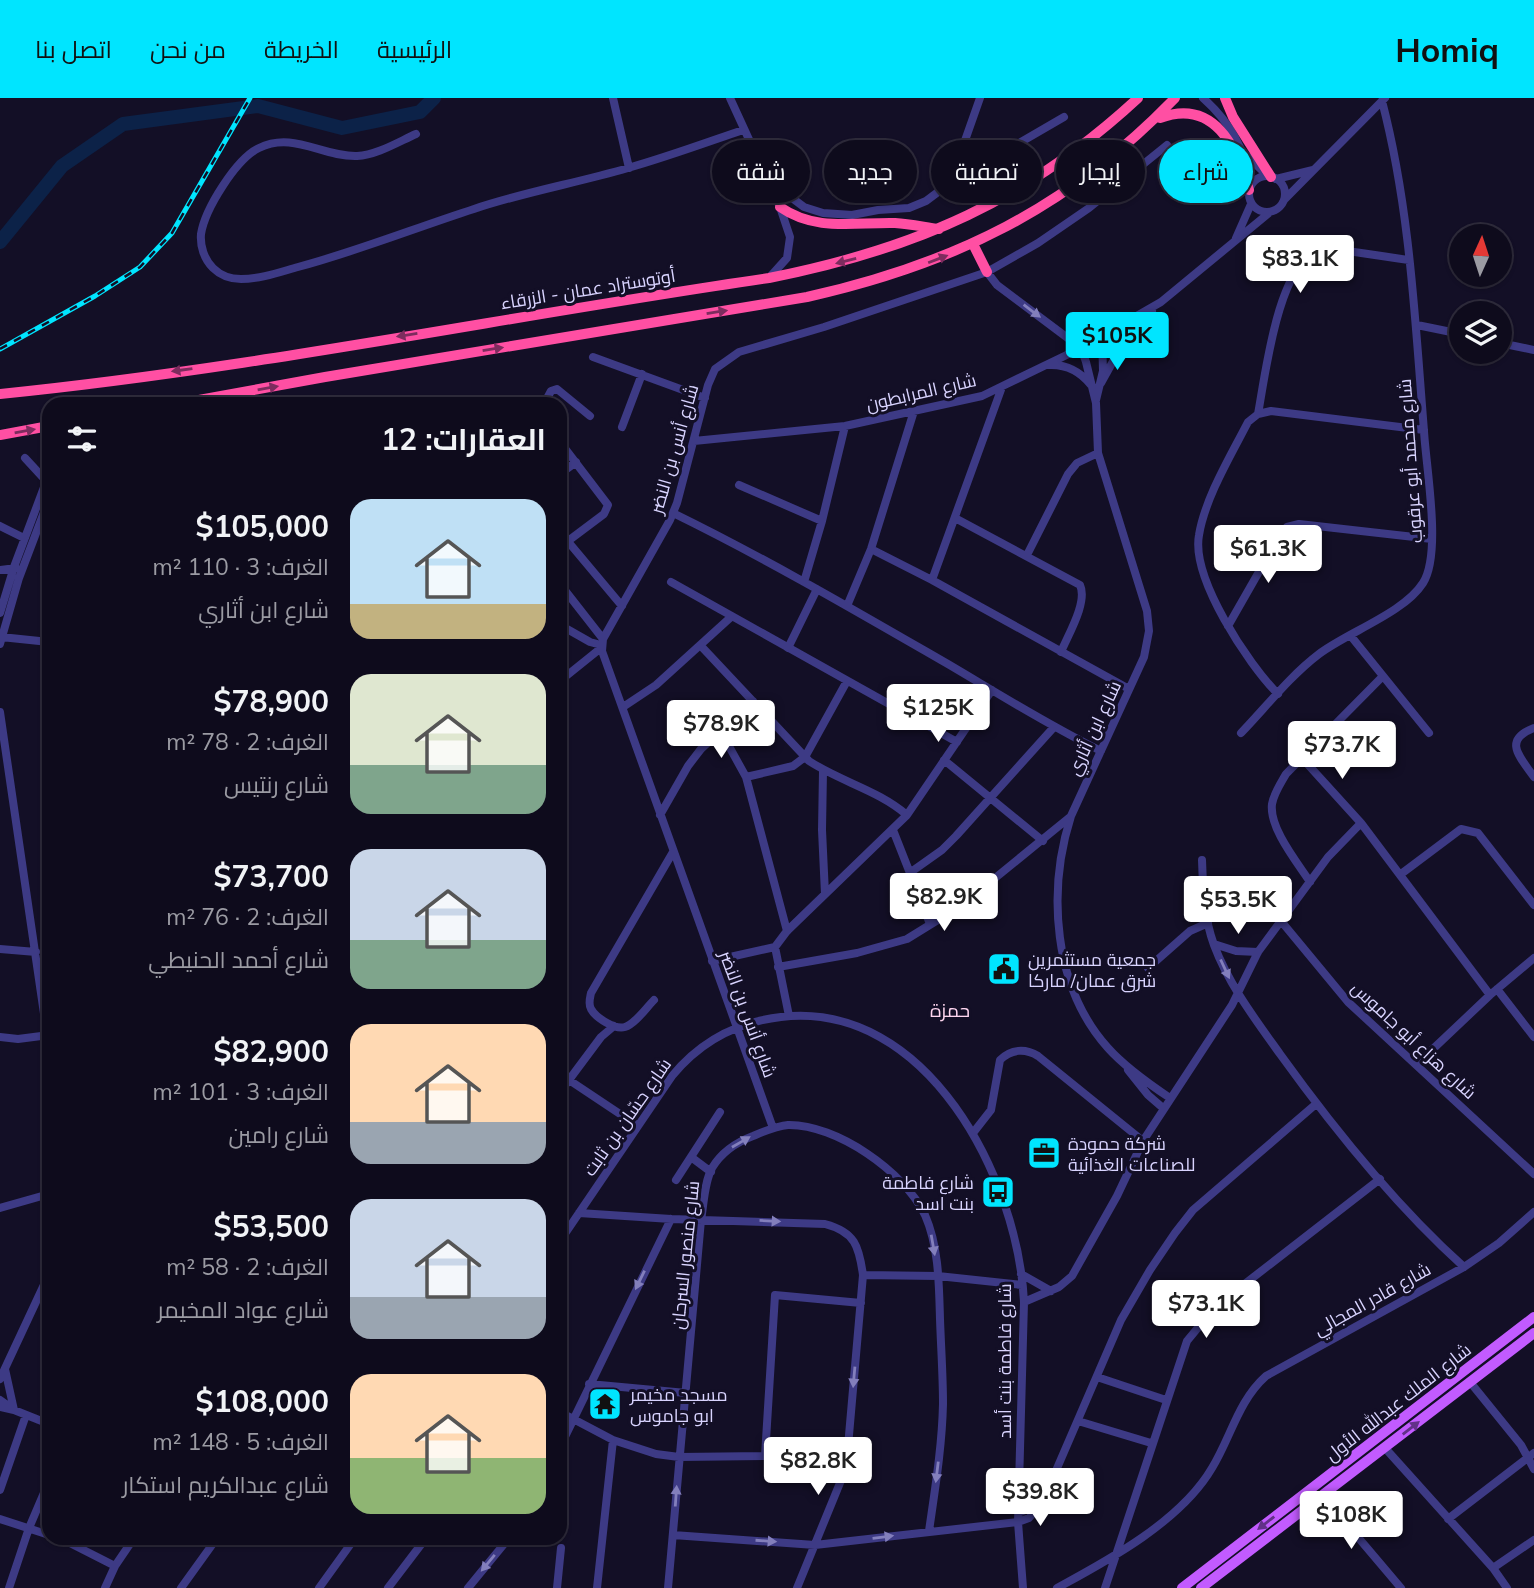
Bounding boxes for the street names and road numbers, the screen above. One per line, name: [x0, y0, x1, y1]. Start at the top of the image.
street label: أوتوستراد عمان - الزرقاء: [499, 264, 677, 314]
street label: شارع المرابطون: [864, 368, 979, 417]
street label: شارع محمد أبو عرقوب: [1393, 378, 1428, 544]
street label: شارع أنس بن النضر: [644, 382, 704, 518]
street label: شارع ابن أثاري: [1062, 677, 1129, 780]
street label: شارع أنس بن النضر: [713, 946, 782, 1081]
street label: شارع هزاع أبو جاموس: [1346, 976, 1481, 1105]
street label: شارع حسّان بن ثابت: [578, 1054, 677, 1181]
street label: شارع منصور السرحان: [666, 1180, 705, 1331]
street label: شارع قادر المجالي: [1309, 1257, 1436, 1343]
street label: شارع فاطمة بنت أسد: [993, 1283, 1017, 1439]
street label: شارع الملك عبدالله الأول: [1320, 1338, 1476, 1467]

